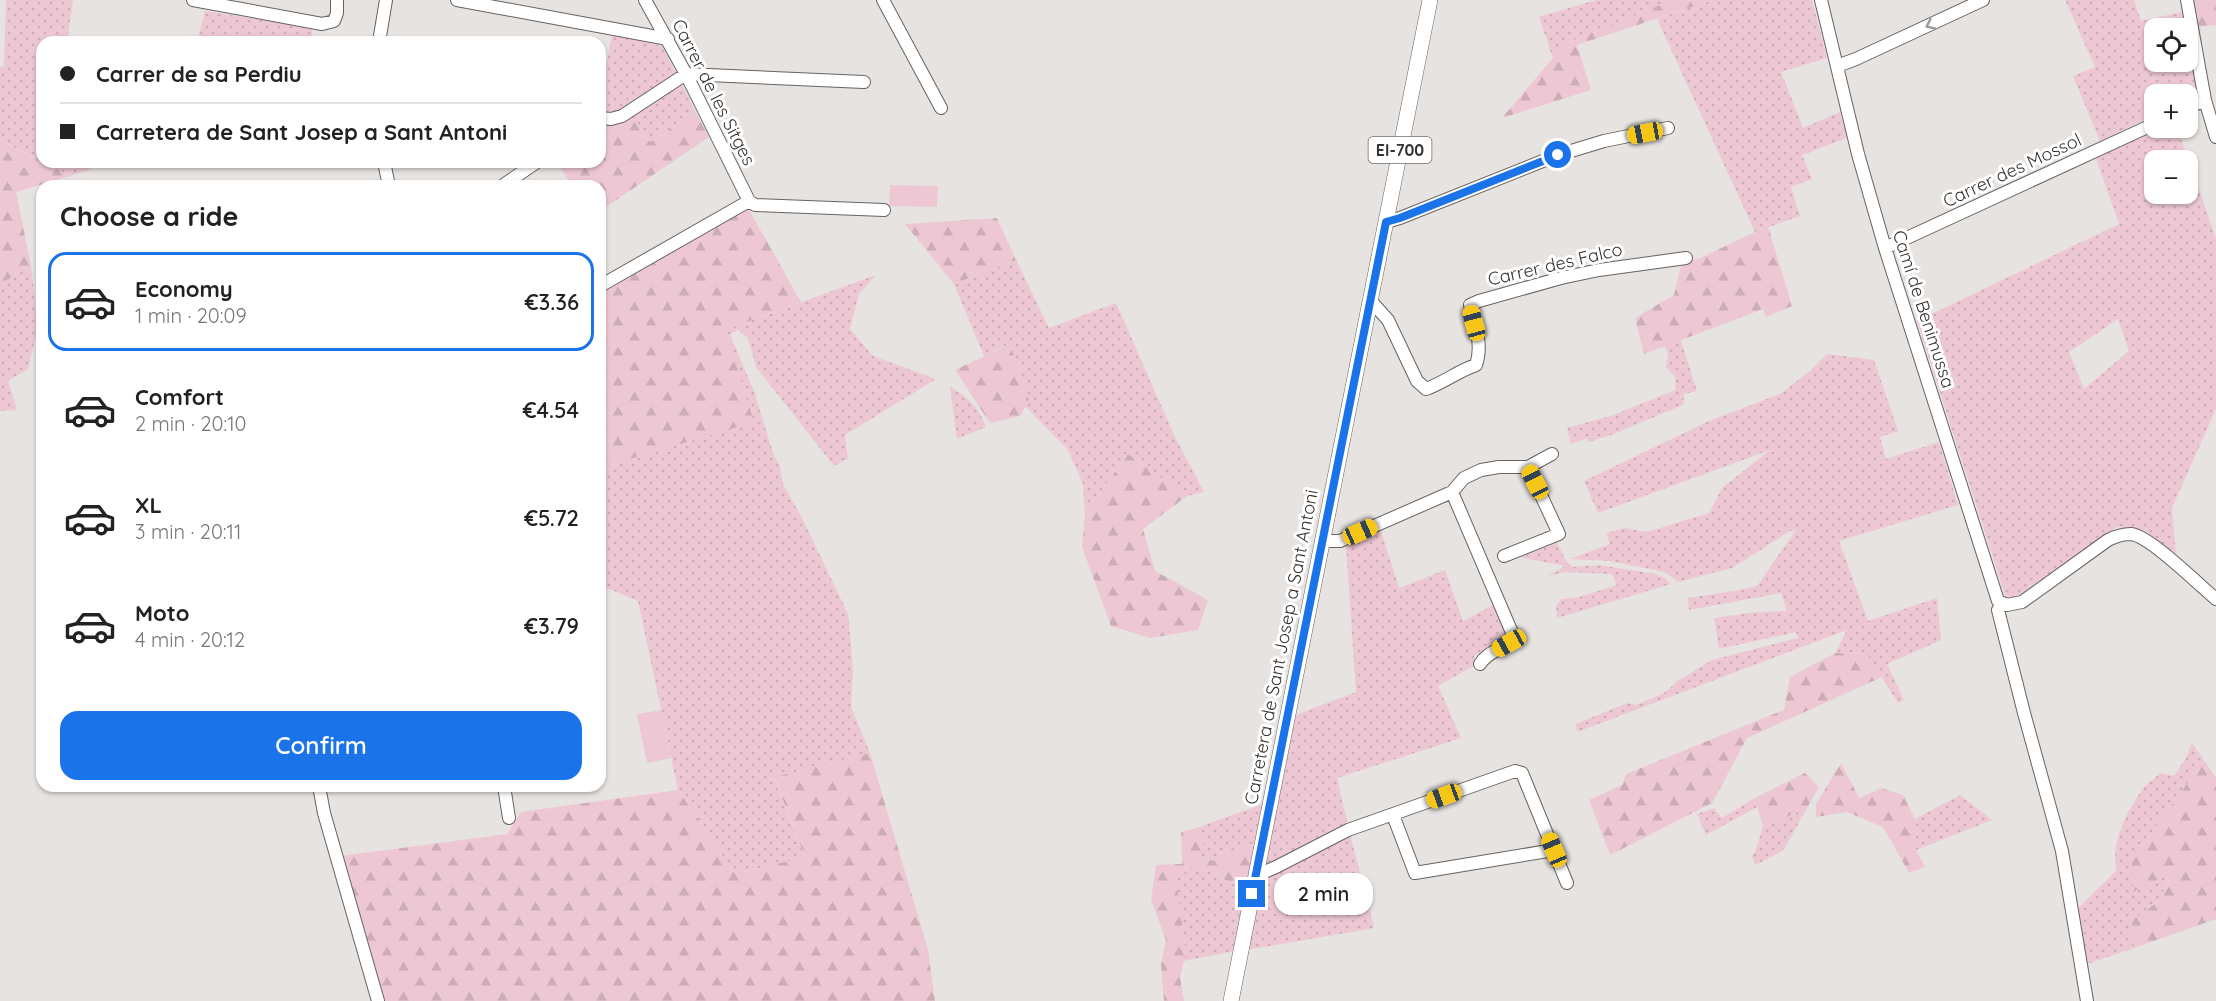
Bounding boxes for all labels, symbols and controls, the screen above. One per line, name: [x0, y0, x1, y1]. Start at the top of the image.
street label: Carrer de les Sitges: [667, 15, 761, 169]
one-way arrow: [1925, 17, 1936, 29]
map controls: [2144, 18, 2198, 204]
button: locate: [2144, 18, 2198, 72]
text: Carrer de sa Perdiu: [96, 60, 302, 88]
button: +: [2144, 84, 2198, 138]
text: Carretera de Sant Josep a Sant Antoni: [96, 118, 507, 146]
car: [1626, 121, 1664, 145]
street label: Carrer des Mossol: [1939, 128, 2085, 212]
road number: EI-700: [1368, 137, 1432, 163]
route start: [1544, 141, 1571, 168]
button: −: [2144, 150, 2198, 204]
text: Choose a ride: [60, 199, 238, 233]
street label: Camí de Benimussa: [1888, 227, 1960, 391]
street label: Carrer des Falco: [1485, 237, 1625, 291]
icon: car: [63, 275, 117, 329]
text: Economy: [135, 275, 233, 303]
text: €3.36: [524, 288, 579, 316]
text: 1 min · 20:09: [135, 303, 247, 328]
car: [1461, 303, 1487, 343]
icon: car: [63, 383, 117, 437]
text: Comfort: [135, 383, 224, 411]
text: €4.54: [522, 396, 579, 424]
text: 2 min · 20:10: [135, 411, 246, 436]
car: [1519, 462, 1551, 502]
street label: Carretera de Sant Josep a Sant Antoni: [1239, 487, 1323, 807]
icon: car: [63, 491, 117, 545]
text: XL: [135, 491, 162, 519]
text: €5.72: [524, 504, 579, 532]
car: [1340, 516, 1380, 548]
text: 3 min · 20:11: [135, 519, 241, 544]
icon: car: [63, 599, 117, 653]
text: Moto: [135, 599, 189, 627]
text: €3.79: [524, 612, 579, 640]
car: [1489, 626, 1529, 660]
text: 4 min · 20:12: [135, 627, 245, 652]
button: Confirm: [60, 711, 582, 780]
car: [1424, 781, 1464, 811]
car: [1539, 830, 1569, 870]
callout: 2 min: [1273, 873, 1372, 915]
route end: [1238, 880, 1265, 907]
text: 2 min: [1298, 881, 1349, 906]

